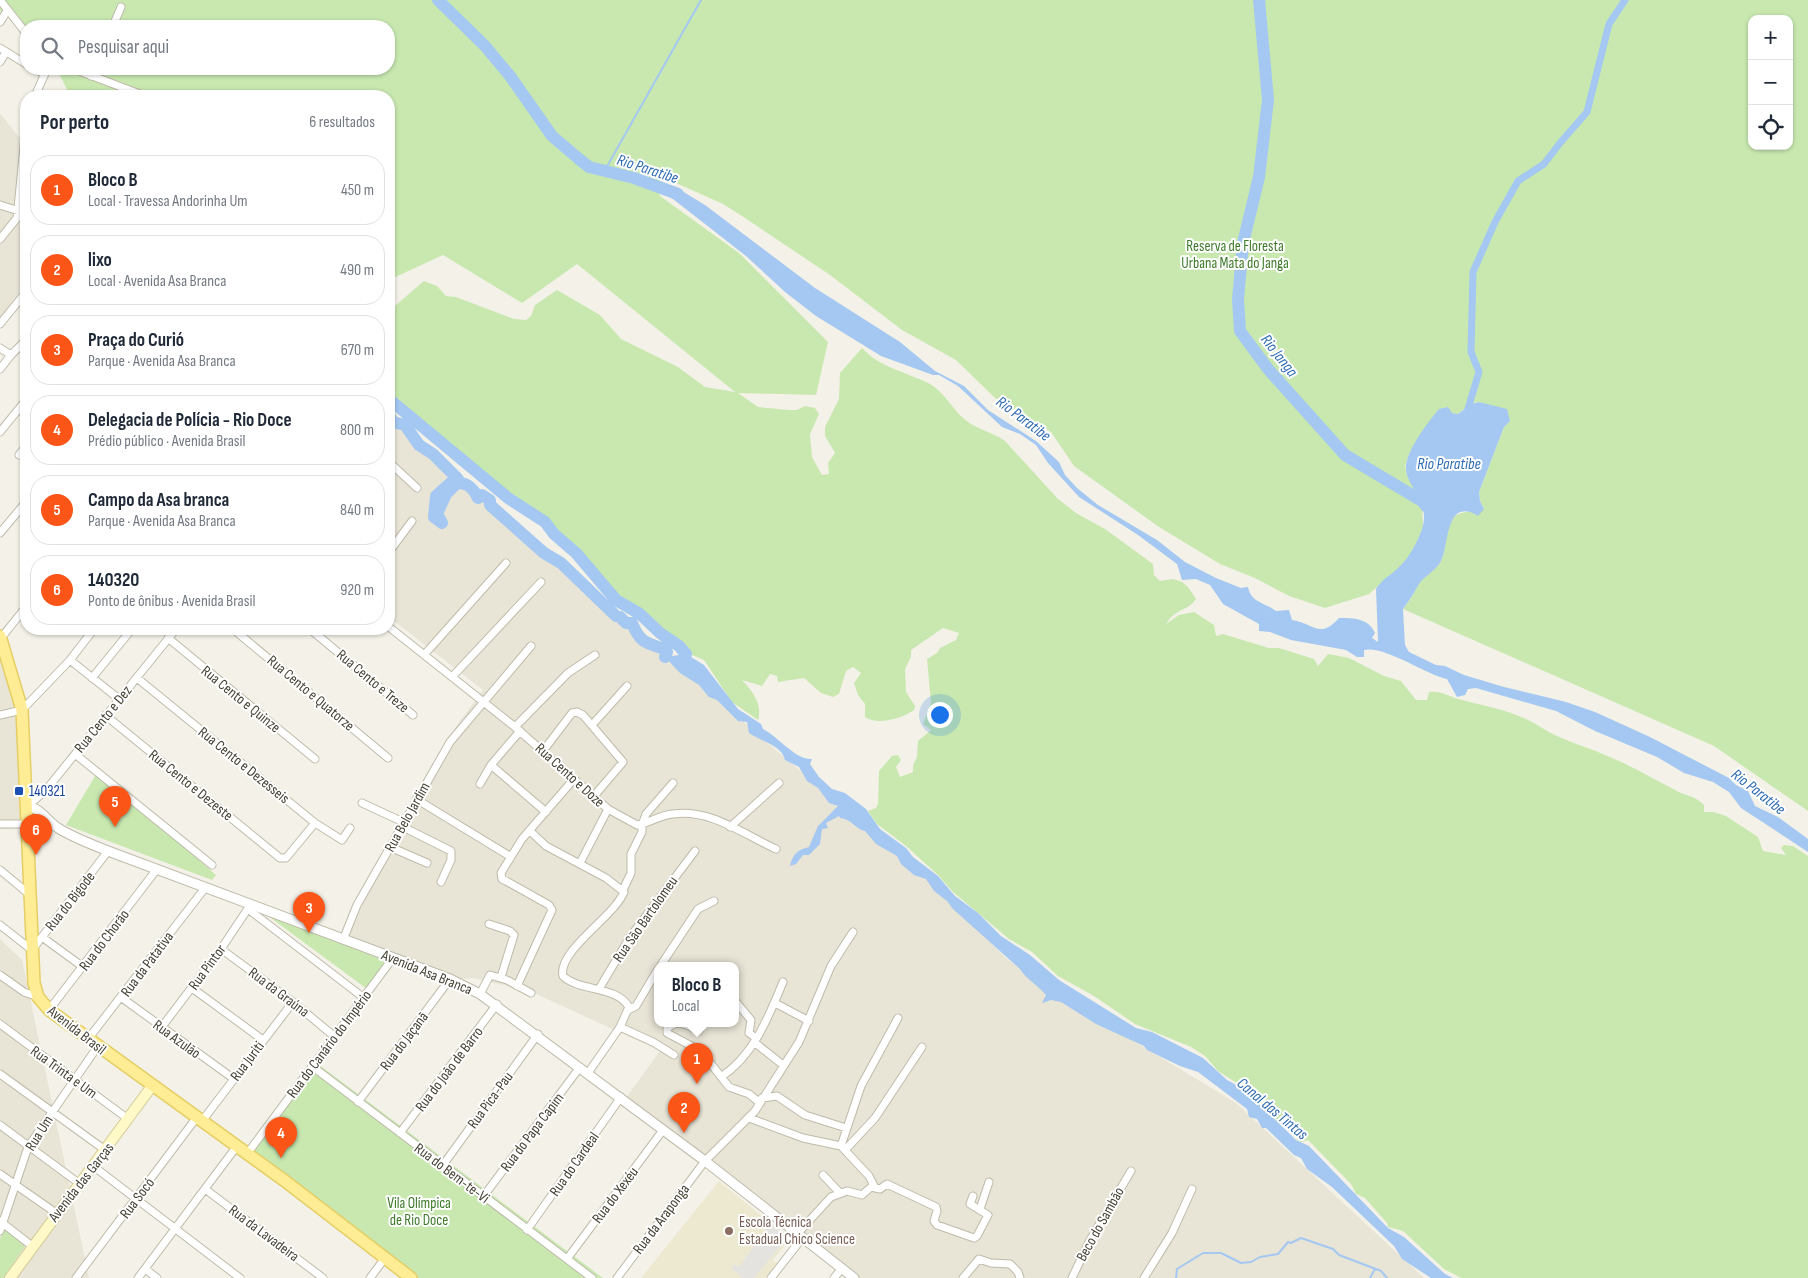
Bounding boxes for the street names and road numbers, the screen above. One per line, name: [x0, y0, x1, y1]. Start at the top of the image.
street label: Rua Cento e Treze: [333, 646, 413, 717]
street label: Rua Cento e Quatorze: [263, 651, 358, 735]
street label: Rua Cento e Quinze: [197, 662, 284, 737]
street label: Rua Cento e Dez: [70, 681, 137, 757]
street label: Rua Cento e Dezesseis: [194, 723, 293, 808]
street label: Rua Cento e Doze: [531, 739, 608, 812]
street label: Rua Cento e Dezeste: [145, 746, 237, 825]
street label: Rua Belo Jardim: [380, 779, 434, 856]
street label: Rua do Bigode: [41, 868, 99, 935]
street label: Rua São Bartolomeu: [609, 873, 682, 966]
street label: Rua do Chorão: [75, 906, 134, 975]
street label: Rua da Patativa: [117, 928, 178, 1001]
street label: Rua Pintor: [184, 940, 231, 994]
street label: Avenida Asa Branca: [378, 945, 475, 999]
street label: Rua da Graúna: [244, 963, 313, 1022]
street label: Rua do Canário do Império: [283, 987, 376, 1102]
street label: Avenida Brasil: [43, 1001, 110, 1059]
street label: Rua do Jaçanã: [376, 1008, 433, 1075]
street label: Rua Azulão: [149, 1016, 204, 1063]
street label: Rua do João de Barro: [411, 1023, 488, 1116]
street label: Rua Juriti: [226, 1037, 269, 1085]
street label: Rua Trinta e Um: [27, 1042, 101, 1103]
street label: Rua Pica-Pau: [463, 1068, 517, 1132]
street label: Rua do Papa Capim: [497, 1089, 568, 1176]
street label: Rua Um: [21, 1112, 58, 1155]
street label: Rua do Cardeal: [545, 1129, 603, 1200]
street label: Avenida das Garças: [44, 1139, 118, 1227]
street label: Rua do Bem-te-Vi: [410, 1139, 493, 1208]
street label: Rua do Xexéu: [588, 1163, 643, 1227]
street label: Rua Socó: [116, 1174, 159, 1222]
street label: Rua da Araponga: [629, 1180, 694, 1258]
street label: Beco do Sambão: [1072, 1184, 1129, 1265]
street label: Rua da Lavadeira: [225, 1201, 303, 1266]

